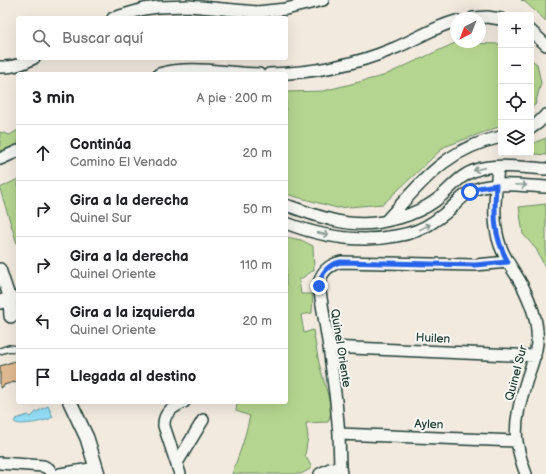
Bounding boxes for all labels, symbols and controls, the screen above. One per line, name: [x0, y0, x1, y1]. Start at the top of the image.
north arrow: [450, 12, 486, 48]
map controls: [498, 12, 534, 156]
button: +: [498, 12, 534, 48]
search box: [16, 16, 288, 60]
icon: search: [30, 27, 52, 49]
text: Buscar aquí: [62, 29, 143, 48]
button: −: [498, 48, 534, 84]
button: locate: [498, 84, 534, 120]
text: 3 min: [32, 88, 75, 108]
text: A pie · 200 m: [197, 90, 272, 106]
button: layers: [498, 120, 534, 156]
text: Continúa: [70, 135, 131, 154]
icon: ahead: [32, 142, 54, 164]
text: 20 m: [242, 145, 272, 161]
text: Camino El Venado: [70, 154, 177, 170]
one-way arrow: [473, 166, 486, 174]
one-way arrow: [514, 182, 527, 189]
route start: [461, 183, 479, 201]
text: Gira a la derecha: [70, 191, 189, 210]
icon: right: [32, 198, 54, 220]
text: 50 m: [243, 201, 272, 217]
text: Quinel Sur: [70, 210, 131, 226]
one-way arrow: [418, 223, 430, 230]
one-way arrow: [317, 231, 330, 239]
text: Gira a la derecha: [70, 247, 189, 266]
icon: right: [32, 254, 54, 276]
text: 110 m: [240, 257, 272, 273]
text: Quinel Oriente: [70, 266, 156, 282]
route end: [310, 277, 328, 295]
text: Gira a la izquierda: [70, 303, 195, 322]
street label: Quinel Oriente: [327, 308, 354, 388]
icon: left: [32, 310, 54, 332]
text: 20 m: [242, 313, 272, 329]
text: Quinel Oriente: [70, 322, 156, 338]
street label: Huilen: [415, 330, 451, 347]
street label: Quinel Sur: [502, 343, 531, 402]
icon: arrive: [32, 366, 54, 388]
text: Llegada al destino: [70, 367, 196, 386]
street label: Aylen: [414, 416, 444, 433]

